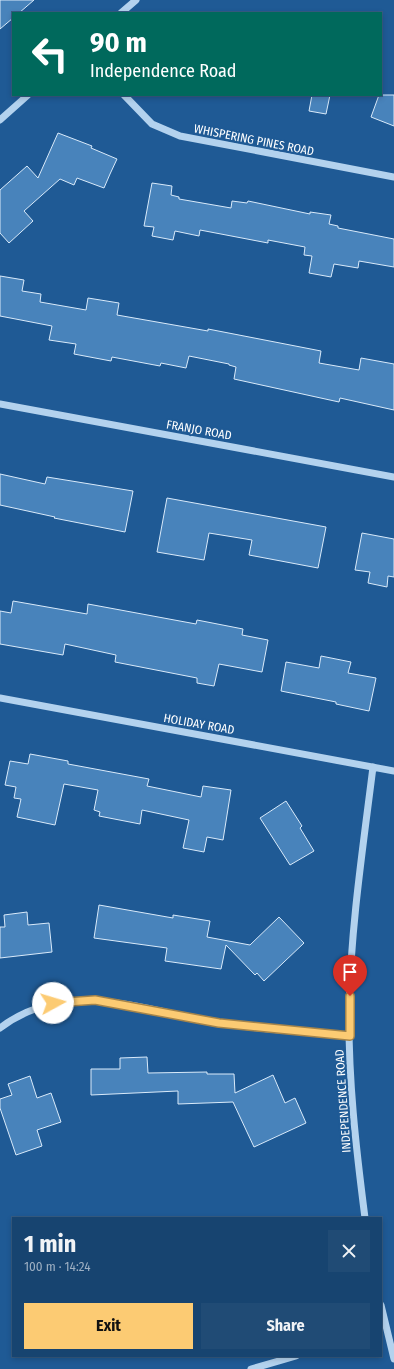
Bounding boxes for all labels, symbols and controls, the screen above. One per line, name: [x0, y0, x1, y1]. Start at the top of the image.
text: 90 m: [90, 26, 147, 59]
icon: left: [24, 28, 76, 80]
text: Independence Road: [90, 60, 237, 82]
street label: WHISPERING PINES ROAD: [193, 121, 315, 159]
street label: FRANJO ROAD: [165, 417, 233, 443]
street label: HOLIDAY ROAD: [162, 711, 236, 737]
pin: [333, 955, 367, 996]
icon: arrive: [339, 961, 361, 983]
position arrow: [32, 982, 74, 1024]
street label: INDEPENDENCE ROAD: [332, 1049, 354, 1153]
text: 1 min: [24, 1230, 76, 1258]
button: close: [328, 1230, 370, 1272]
text: 100 m · 14:24: [24, 1259, 90, 1274]
button: Exit: [24, 1303, 193, 1349]
button: Share: [201, 1303, 370, 1349]

